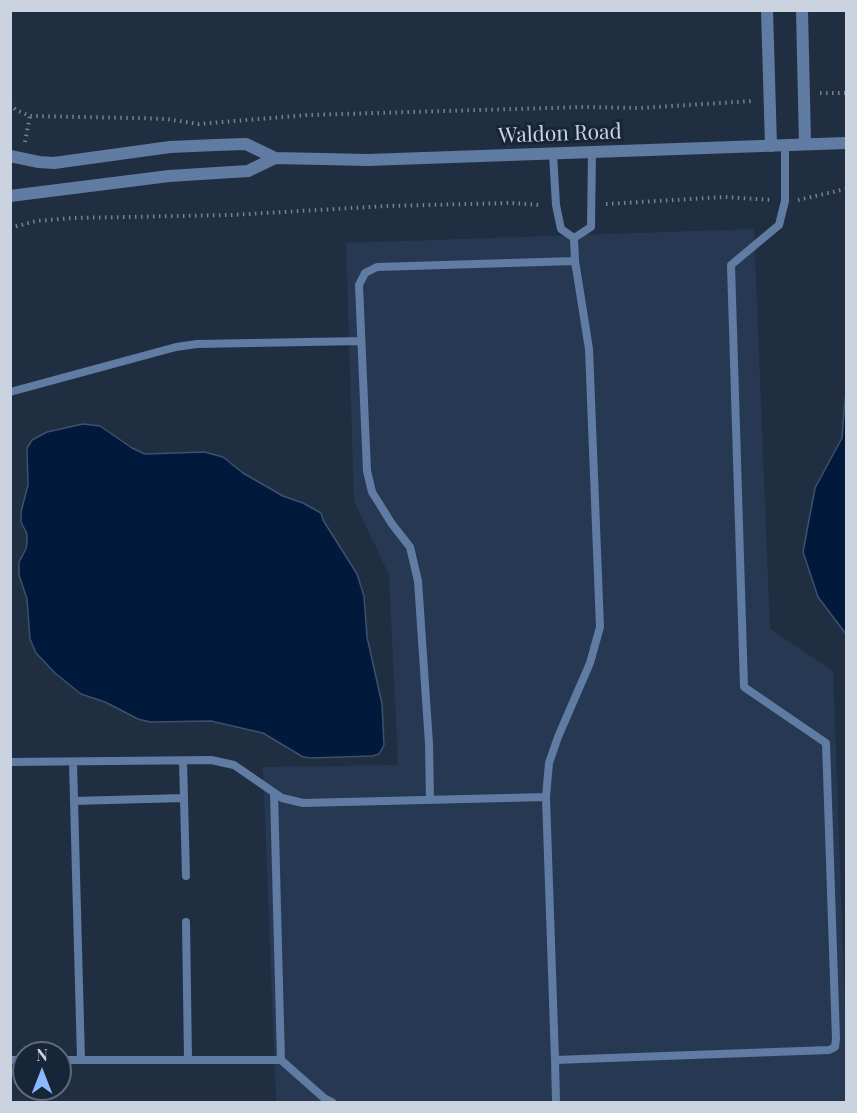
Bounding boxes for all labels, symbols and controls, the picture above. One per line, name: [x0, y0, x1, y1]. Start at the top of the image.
street label: Waldon Road: [498, 119, 622, 149]
north arrow: [12, 1041, 72, 1101]
text: N: [36, 1044, 48, 1065]

